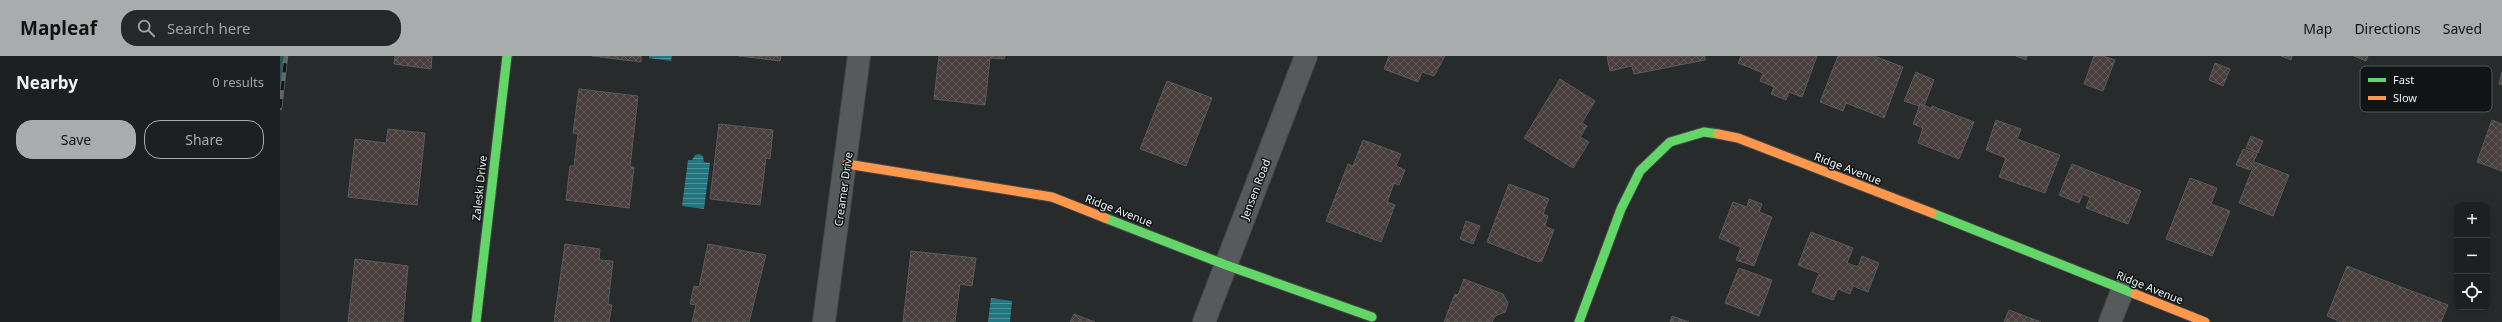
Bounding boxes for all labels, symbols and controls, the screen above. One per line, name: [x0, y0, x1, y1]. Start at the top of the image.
search box: [121, 10, 401, 46]
text: Mapleaf: [20, 15, 97, 41]
icon: search: [135, 17, 157, 39]
text: Search here: [167, 18, 251, 38]
text: Map: [2303, 19, 2332, 38]
text: Directions: [2354, 19, 2421, 38]
text: Saved: [2443, 19, 2482, 38]
legend: [2360, 66, 2492, 112]
text: Nearby: [16, 71, 78, 94]
text: Fast: [2393, 72, 2414, 87]
text: 0 results: [212, 73, 264, 91]
text: Slow: [2393, 90, 2417, 105]
button: Save: [16, 120, 136, 159]
button: Share: [144, 120, 264, 159]
street label: Ridge Avenue: [1812, 148, 1884, 188]
street label: Creamer Drive: [830, 151, 856, 227]
street label: Zaleski Drive: [468, 155, 490, 221]
street label: Jensen Road: [1236, 157, 1273, 222]
street label: Ridge Avenue: [1083, 190, 1155, 230]
map controls: [2454, 202, 2490, 310]
button: +: [2454, 202, 2490, 238]
button: −: [2454, 238, 2490, 274]
street label: Ridge Avenue: [2114, 267, 2186, 307]
button: locate: [2454, 274, 2490, 310]

